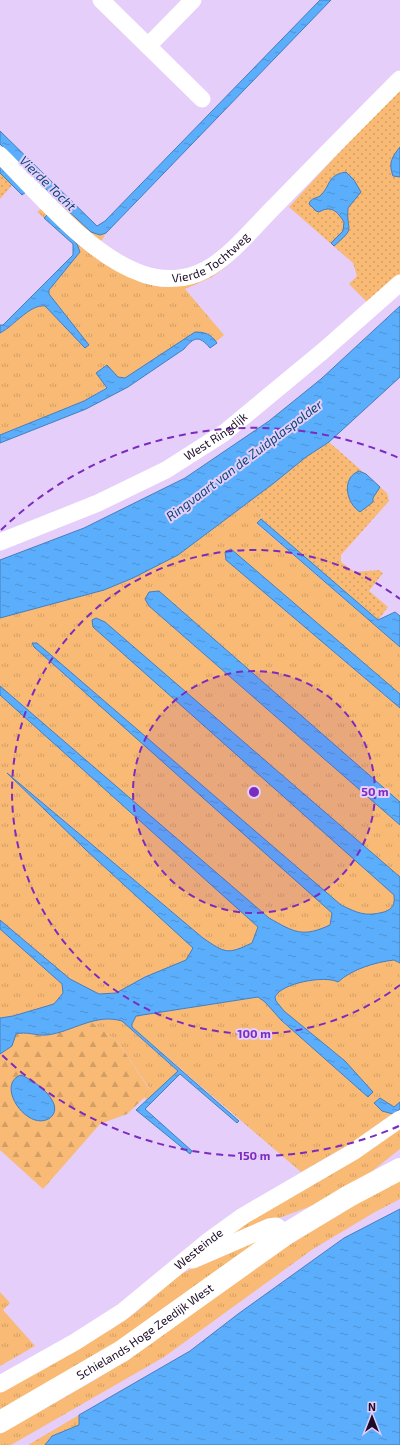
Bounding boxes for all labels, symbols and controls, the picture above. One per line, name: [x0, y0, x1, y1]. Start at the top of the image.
water label: Vierde Tocht: [16, 152, 80, 214]
street label: Vierde Tochtweg: [171, 229, 252, 285]
water label: Ringvaart van de Zuidplaspolder: [163, 395, 326, 524]
street label: West Ringdijk: [181, 409, 250, 463]
text: 50 m: [361, 784, 389, 798]
centre of rings: [247, 785, 261, 799]
text: 100 m: [237, 1026, 271, 1040]
text: 150 m: [238, 1148, 270, 1162]
street label: Westeinde: [171, 1225, 225, 1272]
street label: Schielands Hoge Zeedijk West: [74, 1280, 216, 1382]
north arrow: [352, 1397, 392, 1437]
text: N: [368, 1400, 376, 1413]

